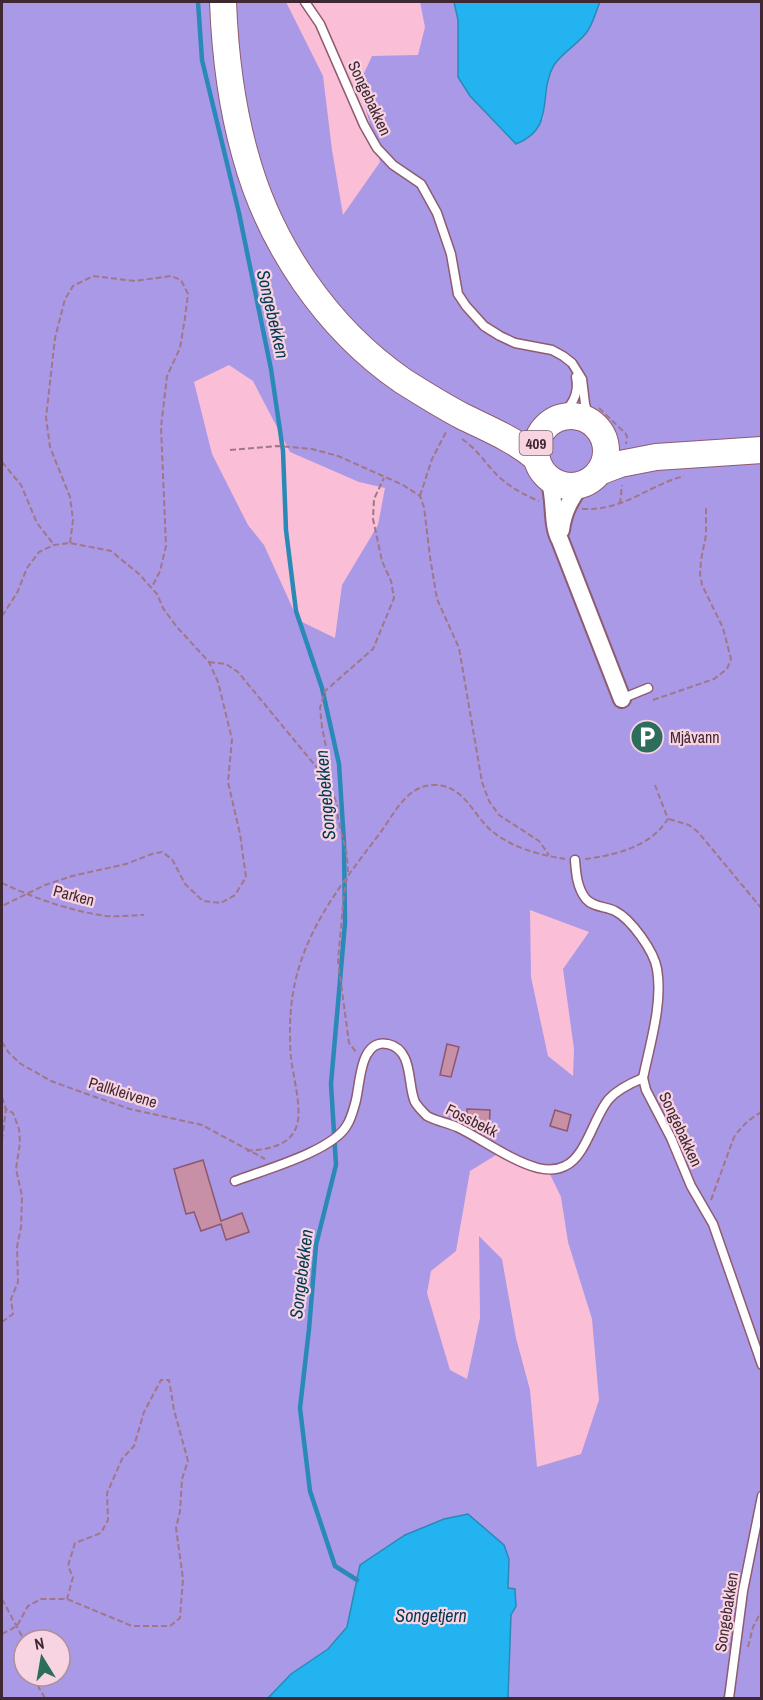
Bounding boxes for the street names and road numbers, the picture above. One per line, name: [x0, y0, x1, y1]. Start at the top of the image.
street label: Songebakken: [343, 57, 397, 139]
road number: 409: [520, 431, 552, 455]
street label: Parken: [51, 879, 97, 911]
street label: Pallkleivene: [86, 1071, 160, 1113]
street label: Songebakken: [654, 1088, 708, 1170]
street label: Fossbekk: [442, 1098, 502, 1142]
street label: Songebakken: [709, 1571, 743, 1653]

